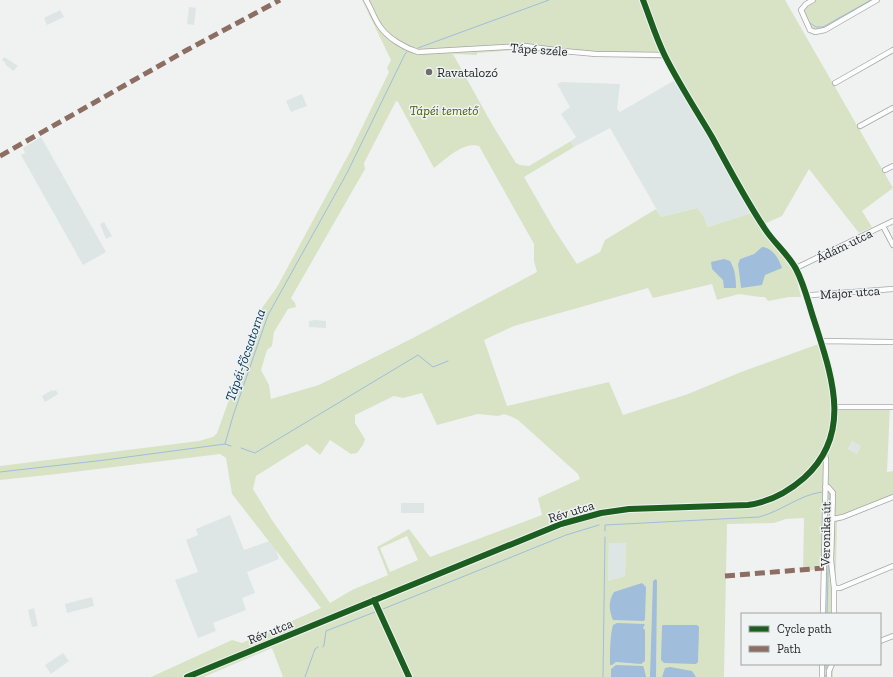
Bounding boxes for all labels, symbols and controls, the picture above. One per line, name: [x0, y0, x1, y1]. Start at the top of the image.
street label: Tápé széle: [510, 40, 568, 59]
place label: Ravatalozó: [437, 65, 498, 80]
marker: Ravatalozó: [424, 67, 434, 77]
park label: Tápéi temető: [409, 103, 479, 118]
street label: Ádám utca: [814, 225, 875, 265]
street label: Major utca: [819, 283, 881, 303]
water label: Tápéi-főcsatorna: [222, 307, 269, 404]
street label: Rév utca: [546, 497, 597, 526]
street label: Veronika út: [817, 501, 834, 568]
legend: [741, 613, 881, 665]
street label: Rév utca: [245, 615, 296, 647]
text: Cycle path: [777, 622, 832, 636]
text: Path: [777, 642, 801, 656]

